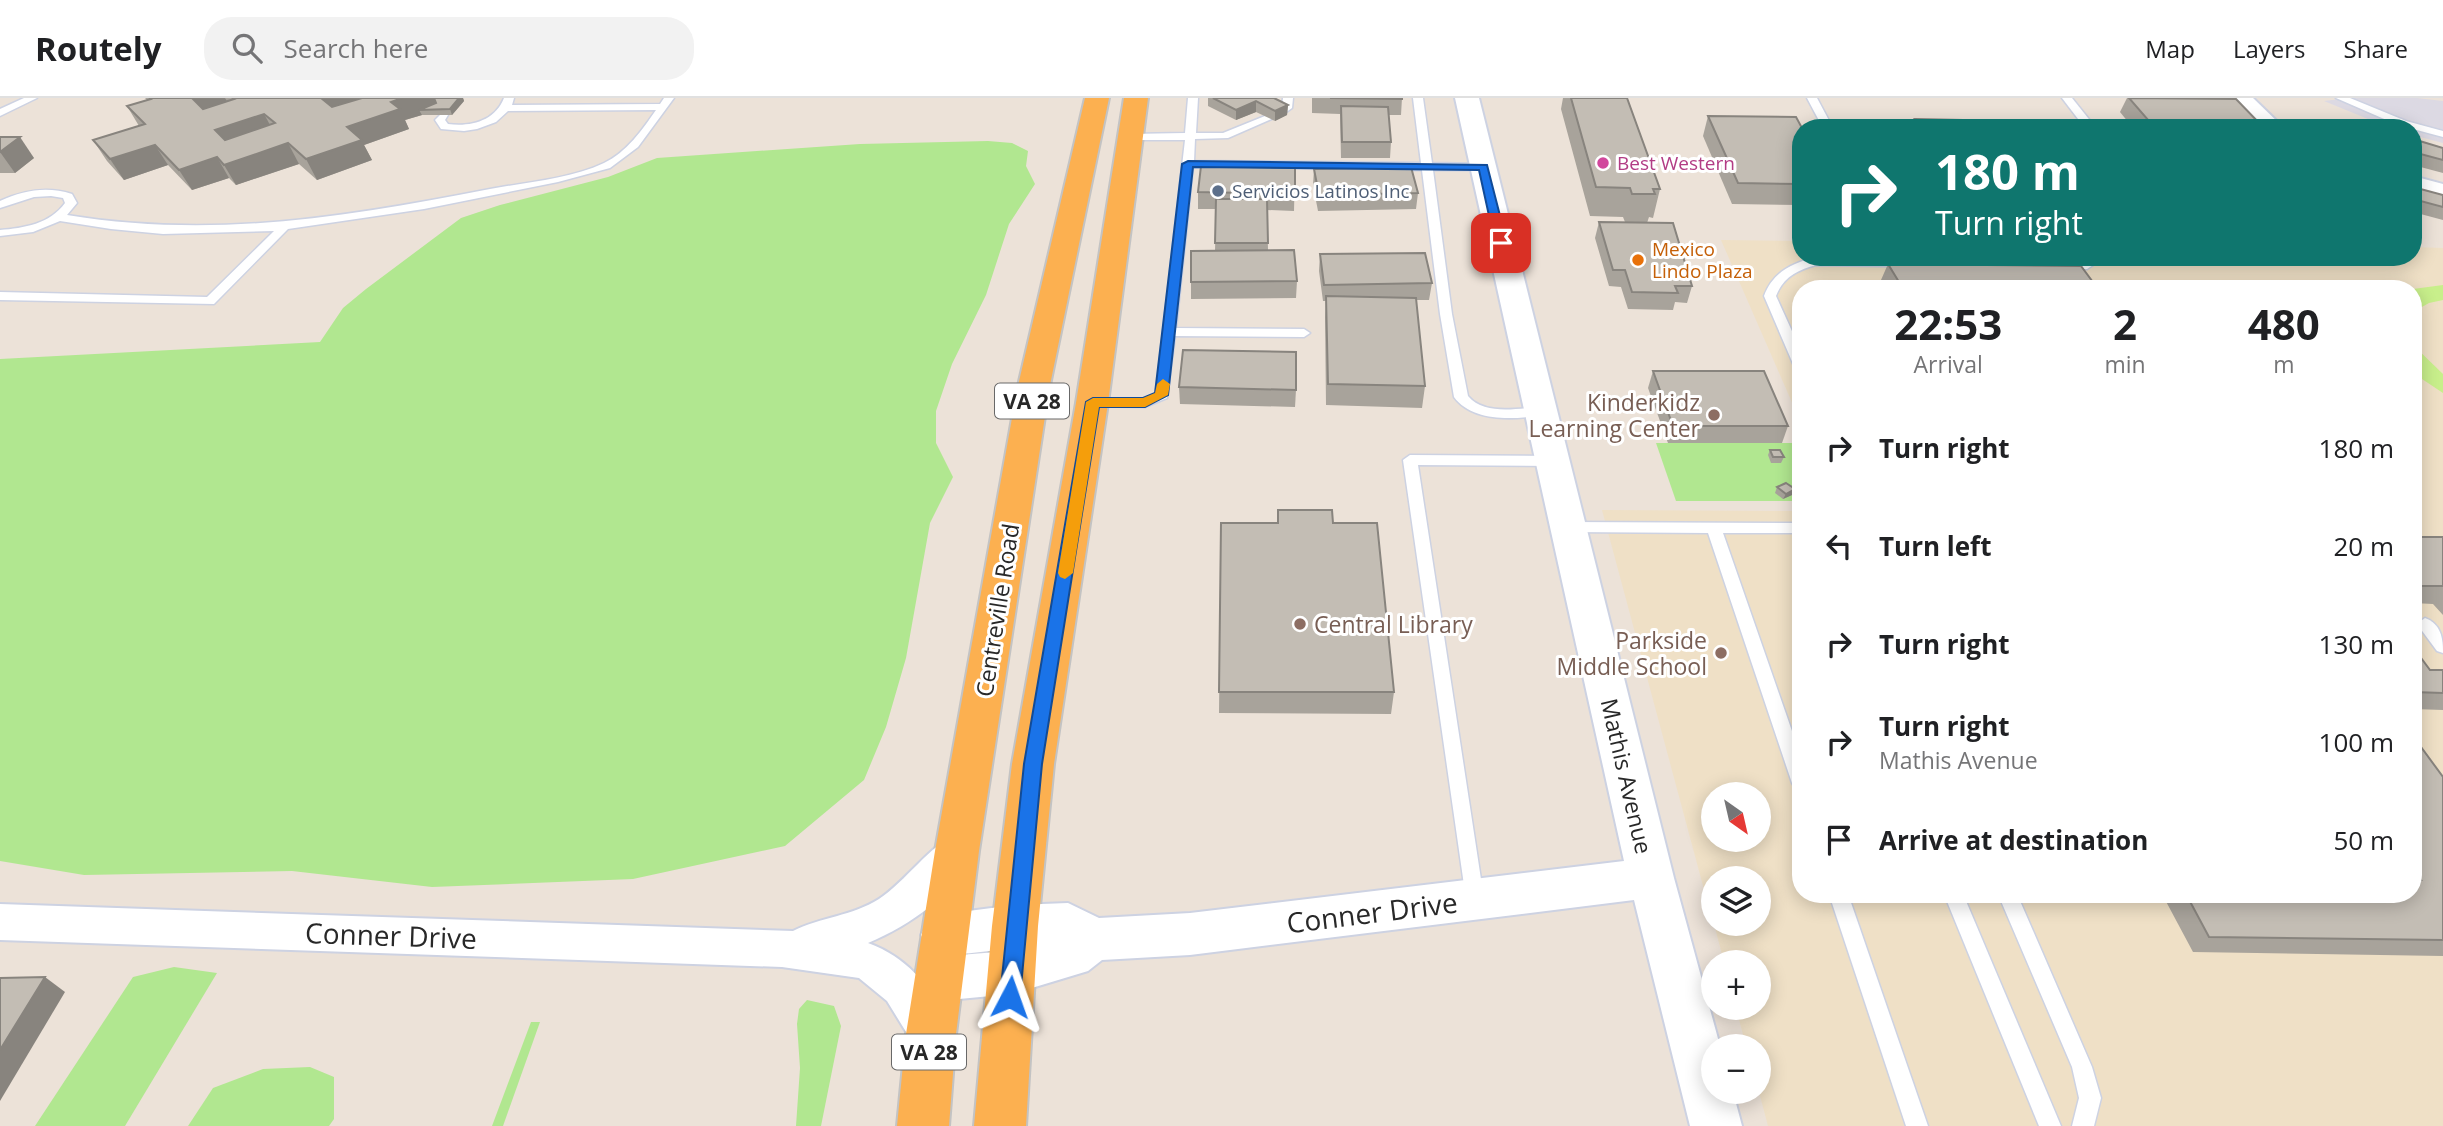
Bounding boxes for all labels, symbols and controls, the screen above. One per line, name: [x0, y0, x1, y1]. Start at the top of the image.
search box: [204, 17, 694, 80]
text: Routely: [35, 26, 162, 71]
icon: search: [228, 29, 266, 67]
text: Search here: [284, 30, 428, 66]
text: Map: [2145, 32, 2195, 65]
text: Layers: [2233, 32, 2306, 65]
text: Share: [2344, 32, 2408, 65]
text: 180 m: [1935, 138, 2080, 204]
icon: right: [1820, 147, 1911, 238]
place label: Best Western: [1617, 150, 1735, 176]
marker: Best Western: [1595, 155, 1611, 171]
place label: Servicios Latinos Inc: [1232, 178, 1410, 204]
marker: Servicios Latinos Inc: [1210, 183, 1226, 199]
text: Turn right: [1935, 201, 2083, 244]
pin: [1471, 213, 1531, 273]
icon: arrive: [1482, 224, 1520, 262]
place label: Mexico Lindo Plaza: [1652, 236, 1753, 284]
marker: Mexico Lindo Plaza: [1630, 252, 1646, 268]
text: 22:53: [1894, 295, 2002, 352]
text: 2: [2113, 295, 2137, 352]
text: 480: [2248, 295, 2320, 352]
text: Arrival: [1914, 348, 1983, 380]
text: min: [2104, 348, 2146, 380]
text: m: [2273, 348, 2294, 380]
road number: VA 28: [995, 384, 1069, 418]
place label: Kinderkidz Learning Center: [1528, 386, 1701, 444]
marker: Kinderkidz Learning Center: [1706, 407, 1722, 423]
icon: right: [1820, 429, 1858, 467]
text: Turn right: [1879, 430, 2010, 466]
text: 180 m: [2319, 430, 2394, 466]
street label: Centreville Road: [968, 521, 1026, 699]
icon: left: [1820, 527, 1858, 565]
text: Turn left: [1879, 528, 1991, 564]
text: 20 m: [2333, 528, 2394, 564]
place label: Central Library: [1314, 608, 1473, 640]
marker: Central Library: [1292, 616, 1308, 632]
place label: Parkside Middle School: [1556, 624, 1707, 682]
icon: right: [1820, 625, 1858, 663]
text: Turn right: [1879, 626, 2010, 662]
text: 130 m: [2319, 626, 2394, 662]
marker: Parkside Middle School: [1713, 645, 1729, 661]
street label: Mathis Avenue: [1594, 695, 1660, 857]
text: Turn right: [1879, 708, 2010, 744]
icon: right: [1820, 723, 1858, 761]
text: 100 m: [2319, 724, 2394, 760]
text: Mathis Avenue: [1879, 744, 2038, 776]
north arrow: [1701, 782, 1771, 852]
map controls: [1701, 782, 1771, 1104]
icon: arrive: [1820, 821, 1858, 859]
text: Arrive at destination: [1879, 822, 2148, 858]
text: 50 m: [2333, 822, 2394, 858]
button: layers: [1701, 866, 1771, 936]
street label: Conner Drive: [1284, 883, 1460, 941]
street label: Conner Drive: [304, 913, 478, 957]
button: +: [1701, 950, 1771, 1020]
position arrow: [973, 960, 1047, 1034]
road number: VA 28: [892, 1034, 966, 1070]
button: −: [1701, 1034, 1771, 1104]

